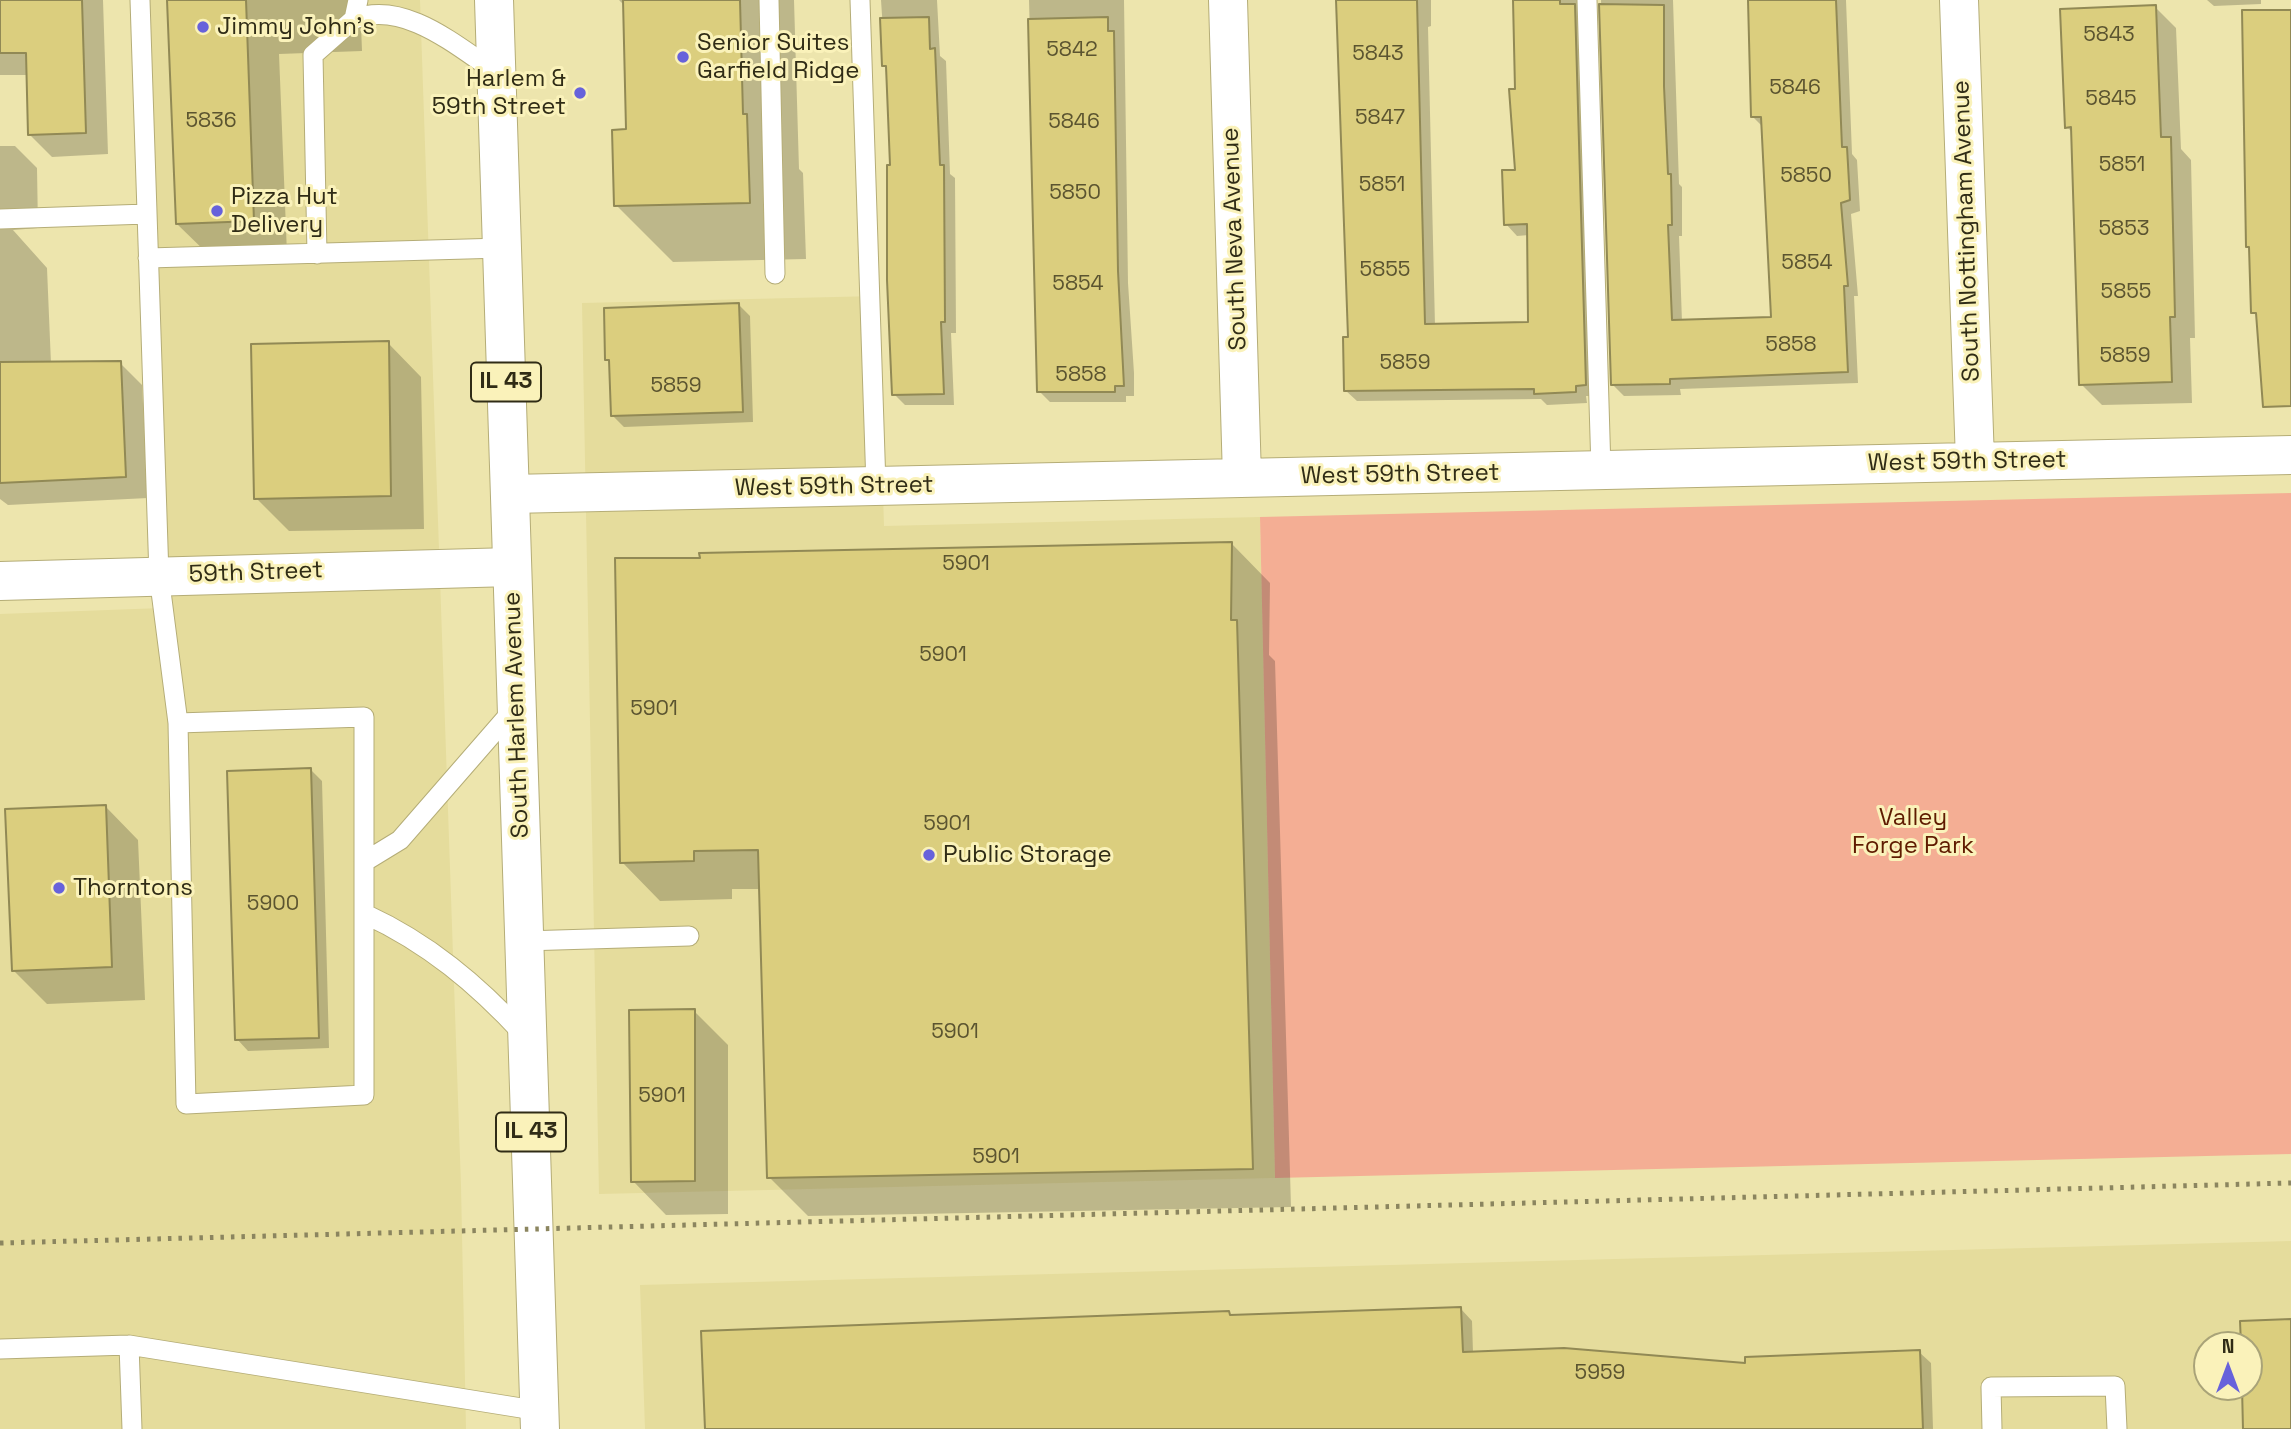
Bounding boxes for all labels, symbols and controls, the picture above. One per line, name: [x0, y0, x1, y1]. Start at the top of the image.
place label: Jimmy John's: [217, 13, 375, 41]
marker: Jimmy John's: [195, 19, 211, 35]
house number: 5843: [2083, 22, 2135, 48]
place label: Senior Suites Garfield Ridge: [697, 29, 859, 85]
house number: 5842: [1046, 37, 1098, 63]
house number: 5843: [1352, 41, 1404, 67]
marker: Senior Suites Garfield Ridge: [675, 49, 691, 65]
place label: Harlem & 59th Street: [432, 65, 566, 121]
house number: 5846: [1769, 75, 1821, 101]
street label: South Nottingham Avenue: [1947, 80, 1987, 382]
marker: Harlem & 59th Street: [572, 85, 588, 101]
house number: 5845: [2085, 86, 2137, 112]
house number: 5847: [1355, 105, 1405, 131]
house number: 5836: [185, 108, 237, 134]
house number: 5846: [1048, 109, 1100, 135]
street label: South Neva Avenue: [1217, 127, 1253, 351]
house number: 5851: [2099, 152, 2145, 178]
house number: 5850: [1780, 163, 1832, 189]
house number: 5851: [1359, 172, 1405, 198]
house number: 5850: [1049, 180, 1101, 206]
place label: Pizza Hut Delivery: [231, 183, 338, 239]
marker: Pizza Hut Delivery: [209, 203, 225, 219]
house number: 5853: [2099, 216, 2149, 242]
house number: 5854: [1781, 250, 1833, 276]
house number: 5855: [1360, 257, 1410, 283]
house number: 5854: [1052, 271, 1104, 297]
house number: 5855: [2101, 279, 2151, 305]
house number: 5858: [1765, 332, 1817, 358]
house number: 5859: [2099, 343, 2151, 369]
house number: 5859: [1379, 350, 1431, 376]
road number: IL 43: [471, 362, 541, 402]
house number: 5858: [1055, 362, 1107, 388]
house number: 5859: [650, 373, 702, 399]
street label: West 59th Street: [1867, 446, 2067, 478]
street label: West 59th Street: [1300, 459, 1500, 491]
street label: West 59th Street: [734, 471, 934, 503]
house number: 5901: [942, 551, 990, 577]
street label: 59th Street: [188, 556, 324, 590]
street label: South Harlem Avenue: [498, 591, 536, 839]
house number: 5901: [919, 642, 967, 668]
house number: 5901: [630, 696, 678, 722]
park label: Valley Forge Park: [1852, 804, 1974, 860]
house number: 5901: [923, 811, 971, 837]
place label: Public Storage: [943, 841, 1112, 869]
marker: Public Storage: [921, 847, 937, 863]
place label: Thorntons: [73, 874, 193, 902]
marker: Thorntons: [51, 880, 67, 896]
house number: 5900: [247, 891, 299, 917]
house number: 5901: [931, 1019, 979, 1045]
house number: 5901: [638, 1083, 686, 1109]
road number: IL 43: [496, 1112, 566, 1152]
house number: 5901: [972, 1144, 1020, 1170]
north arrow: [2193, 1331, 2263, 1401]
text: N: [2222, 1334, 2234, 1359]
house number: 5959: [1575, 1360, 1625, 1386]

